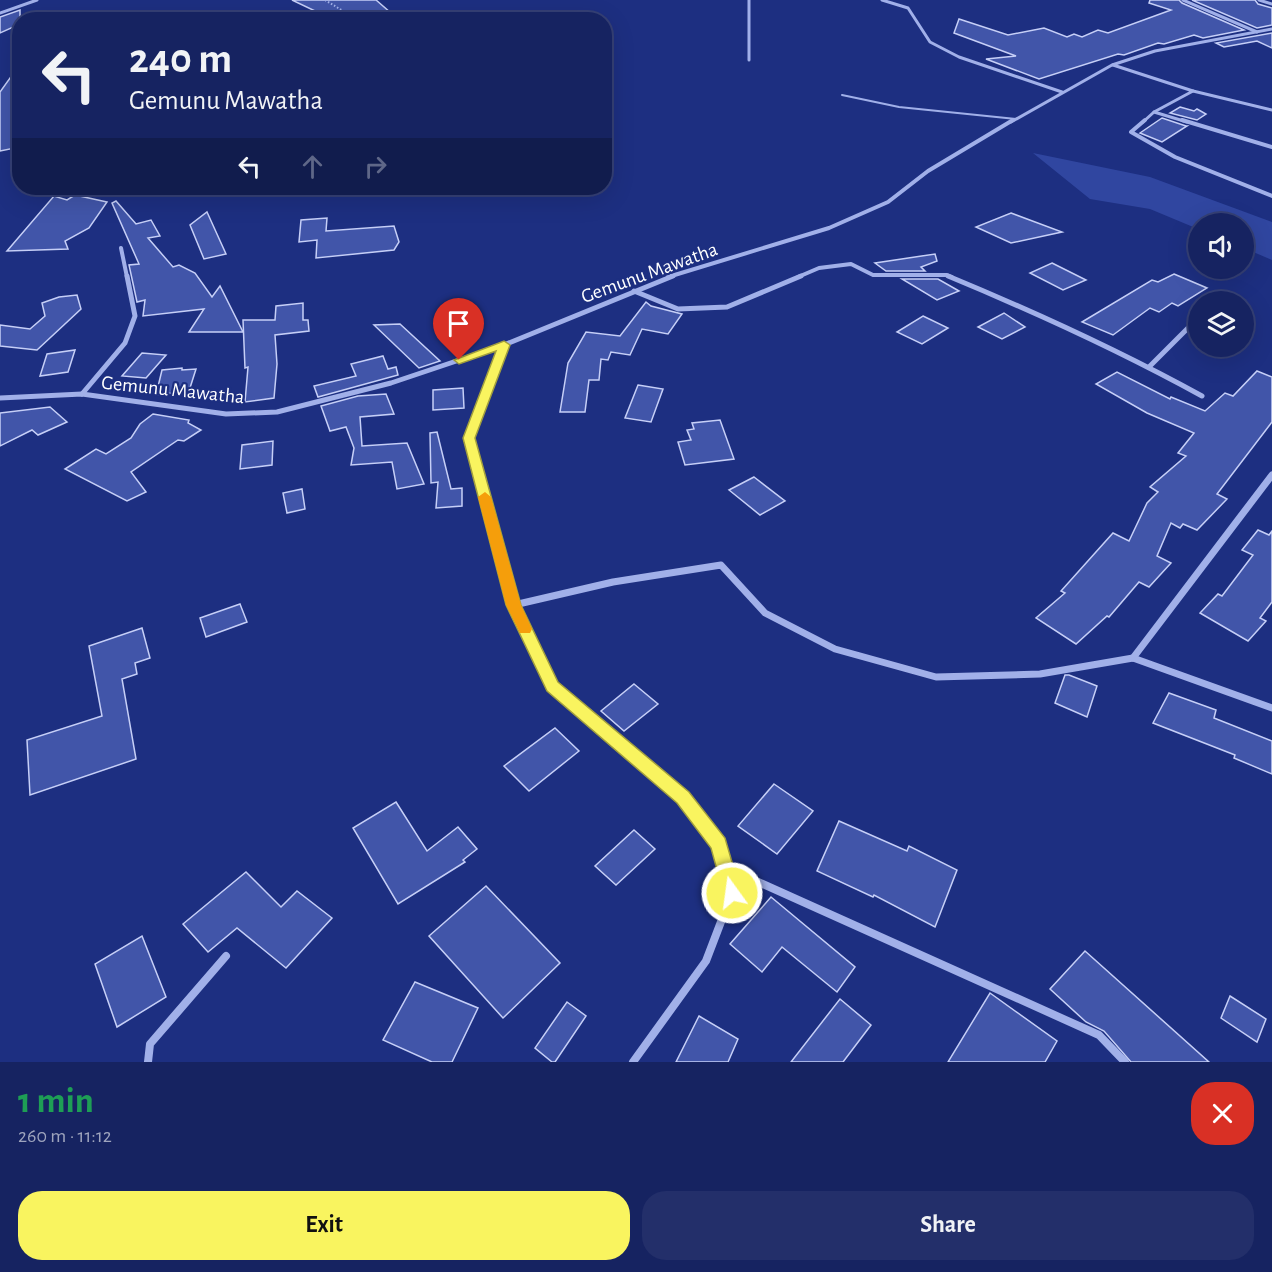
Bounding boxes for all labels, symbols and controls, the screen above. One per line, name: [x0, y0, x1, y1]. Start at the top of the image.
icon: left: [30, 36, 108, 114]
text: 240 m: [129, 38, 232, 80]
text: Gemunu Mawatha: [129, 87, 323, 114]
icon: left: [233, 150, 266, 183]
icon: ahead: [296, 150, 329, 183]
icon: right: [359, 150, 392, 183]
map controls: [1188, 213, 1254, 357]
button: sound: [1188, 213, 1254, 279]
street label: Gemunu Mawatha: [578, 239, 720, 307]
button: layers: [1188, 291, 1254, 357]
pin: [433, 298, 484, 360]
icon: arrive: [442, 307, 475, 340]
street label: Gemunu Mawatha: [100, 373, 245, 407]
position arrow: [700, 861, 764, 925]
button: close: [1191, 1082, 1254, 1145]
text: 1 min: [18, 1083, 94, 1119]
text: 260 m · 11:12: [18, 1126, 112, 1146]
button: Exit: [18, 1191, 630, 1260]
button: Share: [642, 1191, 1254, 1260]

